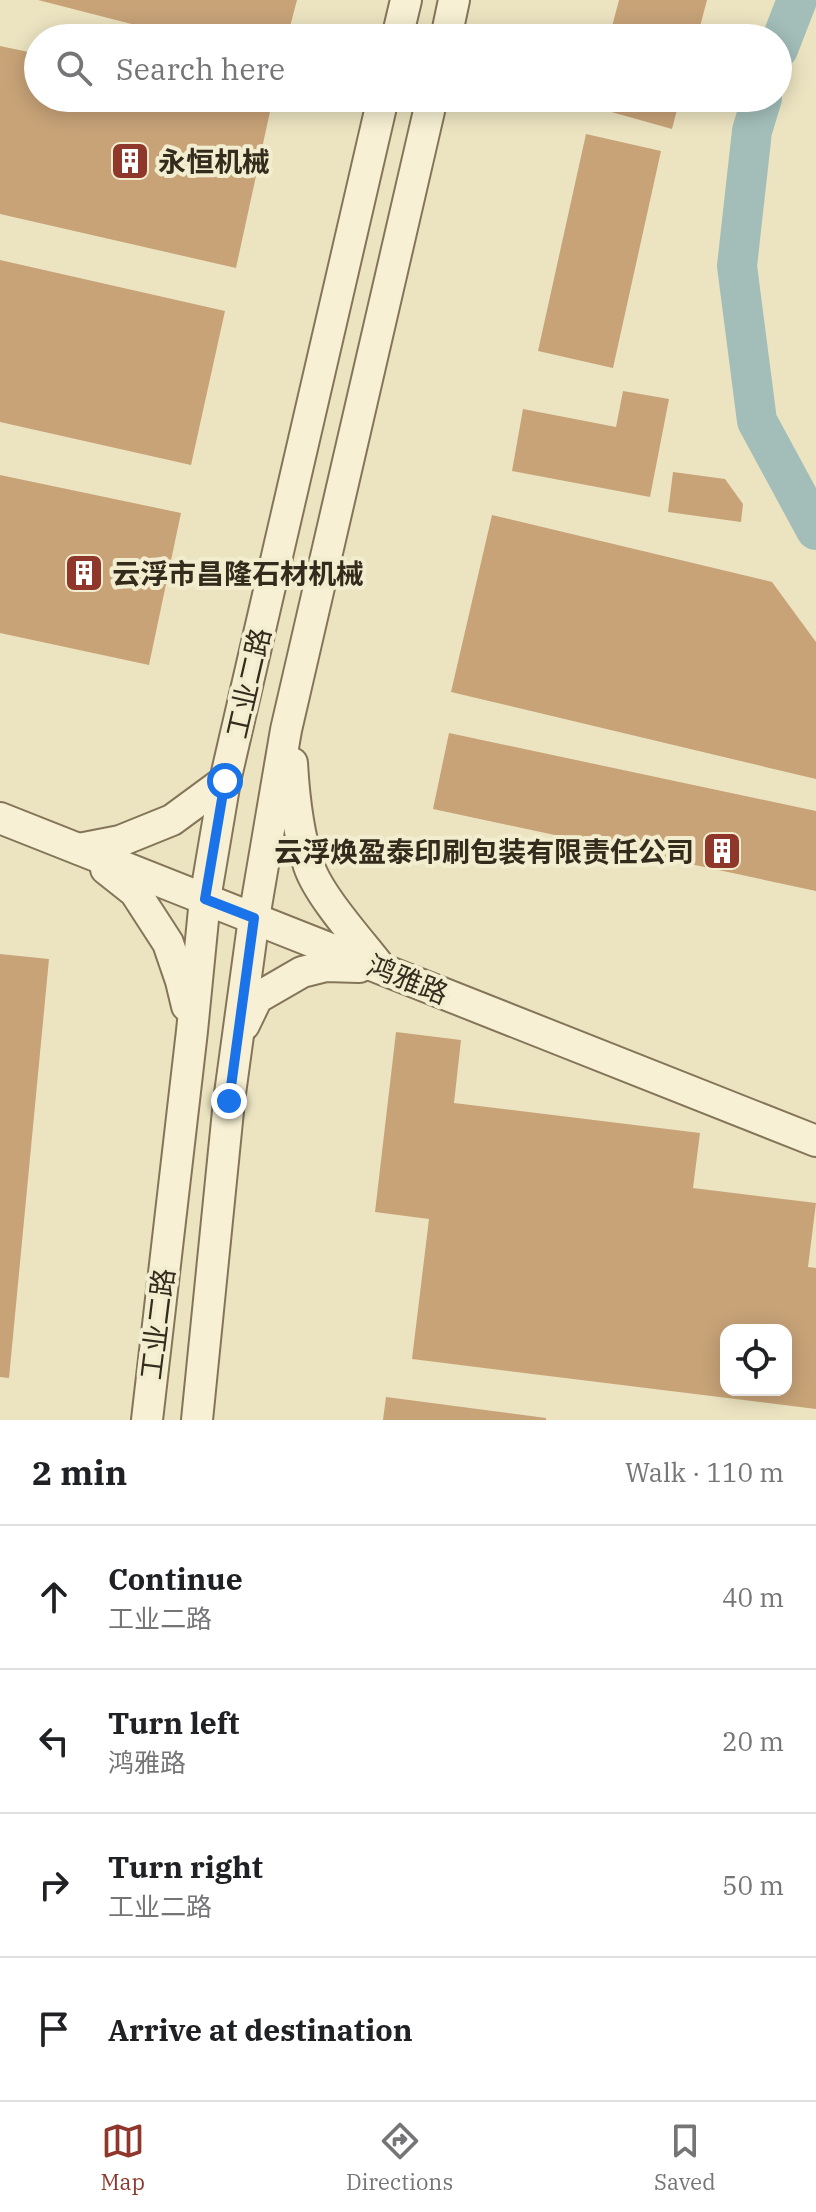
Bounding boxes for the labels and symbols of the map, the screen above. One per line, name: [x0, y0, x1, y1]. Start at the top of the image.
building icon: 永恒机械: [109, 140, 151, 182]
place label: 永恒机械: [158, 143, 270, 180]
building icon: 云浮市昌隆石材机械: [63, 552, 105, 594]
place label: 云浮市昌隆石材机械: [112, 555, 364, 592]
street label: 工业二路: [217, 624, 279, 742]
route start: [207, 763, 243, 799]
building icon: 云浮焕盈泰印刷包装有限责任公司: [701, 830, 743, 872]
place label: 云浮焕盈泰印刷包装有限责任公司: [274, 833, 694, 870]
street label: 鸿雅路: [362, 946, 454, 1012]
route end: [211, 1083, 247, 1119]
street label: 工业二路: [132, 1266, 182, 1382]

